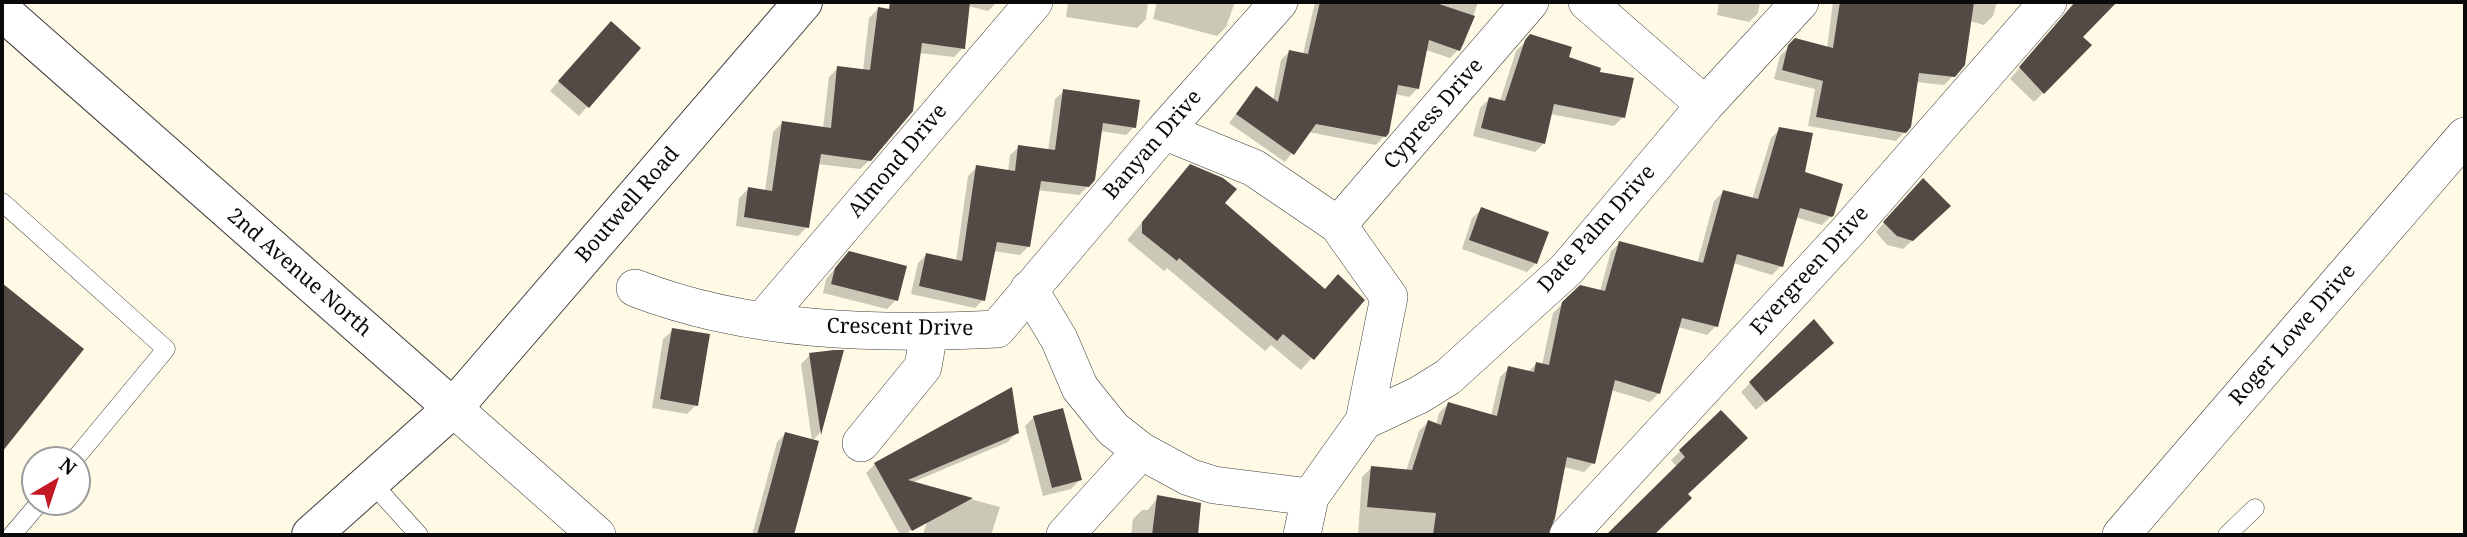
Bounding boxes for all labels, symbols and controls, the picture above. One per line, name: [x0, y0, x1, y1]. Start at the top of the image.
street label: Cypress Drive: [1379, 53, 1489, 175]
street label: Banyan Drive: [1099, 85, 1207, 205]
street label: Almond Drive: [843, 99, 953, 223]
street label: Boutwell Road: [571, 142, 685, 268]
street label: Date Palm Drive: [1533, 160, 1661, 298]
street label: Evergreen Drive: [1746, 202, 1874, 340]
street label: 2nd Avenue North: [222, 203, 376, 343]
street label: Roger Lowe Drive: [2225, 259, 2361, 411]
street label: Crescent Drive: [826, 314, 974, 342]
north arrow: [21, 446, 91, 516]
text: N: [54, 451, 82, 481]

